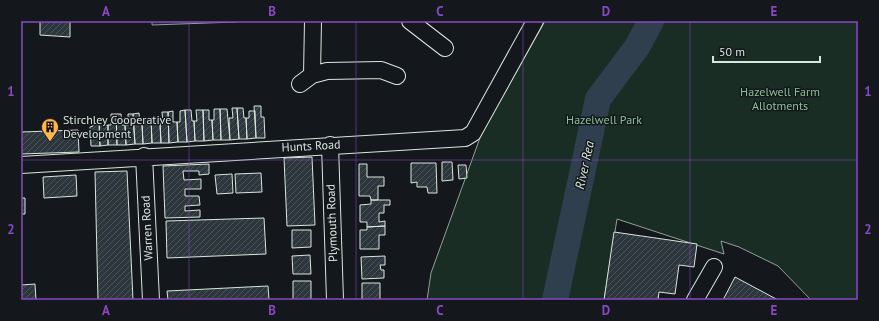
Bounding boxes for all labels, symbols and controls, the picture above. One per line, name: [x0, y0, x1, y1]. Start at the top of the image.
text: A: [102, 3, 110, 20]
text: B: [268, 3, 276, 20]
text: C: [436, 3, 444, 20]
text: D: [602, 3, 610, 20]
text: E: [771, 3, 778, 20]
scale bar: [713, 38, 820, 64]
text: 50 m: [719, 44, 745, 59]
text: 1: [7, 83, 15, 100]
text: 1: [864, 83, 872, 100]
park label: Hazelwell Farm Allotments: [740, 84, 820, 113]
place label: Stirchley Cooperative Development: [63, 112, 171, 141]
park label: Hazelwell Park: [566, 112, 642, 127]
building icon: Stirchley Cooperative Development: [40, 117, 60, 142]
street label: Hunts Road: [281, 136, 341, 155]
water label: River Rea: [571, 139, 598, 191]
street label: Plymouth Road: [323, 184, 340, 262]
street label: Warren Road: [137, 195, 156, 261]
text: 2: [7, 221, 15, 238]
text: 2: [864, 221, 872, 238]
text: A: [102, 302, 110, 319]
text: B: [268, 302, 276, 319]
text: C: [436, 302, 444, 319]
text: D: [602, 302, 610, 319]
text: E: [771, 302, 778, 319]

